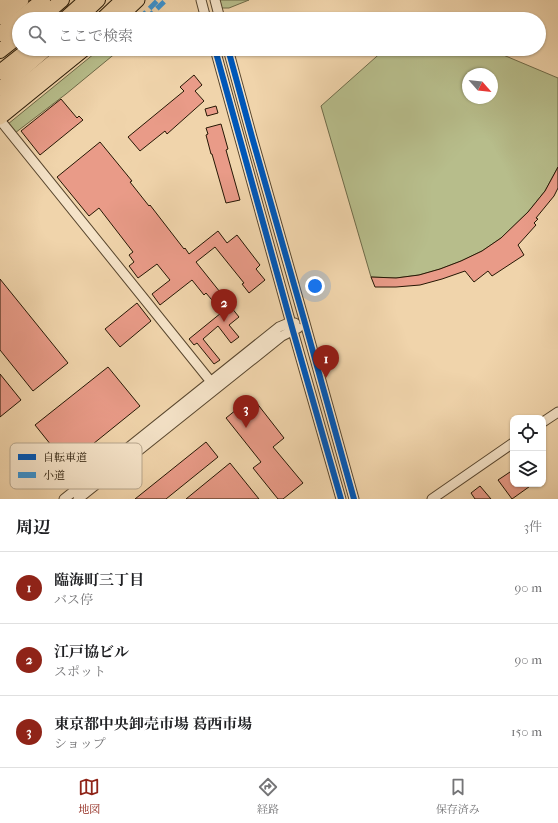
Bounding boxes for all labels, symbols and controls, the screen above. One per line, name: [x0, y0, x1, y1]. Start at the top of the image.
search box: [12, 12, 546, 56]
icon: search: [26, 23, 48, 45]
text: ここで検索: [58, 27, 133, 45]
north arrow: [462, 68, 498, 104]
your location: [305, 276, 325, 296]
pin: 2: [211, 289, 237, 322]
pin: 1: [313, 345, 339, 378]
pin: 3: [233, 395, 259, 428]
map controls: [510, 415, 546, 487]
button: locate: [510, 415, 546, 451]
legend: [10, 443, 142, 489]
text: 自転車道: [43, 451, 87, 464]
button: layers: [510, 451, 546, 487]
text: 小道: [43, 469, 65, 482]
text: 周辺: [16, 517, 50, 537]
text: 3件: [524, 519, 542, 534]
text: 臨海町三丁目: [54, 571, 144, 589]
text: 1: [27, 580, 31, 595]
text: 90 m: [514, 580, 542, 595]
text: バス停: [54, 592, 93, 607]
text: 江戸協ビル: [54, 643, 129, 661]
text: 2: [26, 652, 32, 667]
text: 90 m: [514, 652, 542, 667]
text: スポット: [54, 664, 106, 679]
text: 東京都中央卸売市場 葛西市場: [54, 715, 252, 733]
text: 3: [26, 724, 32, 739]
text: 150 m: [511, 724, 542, 739]
text: ショップ: [54, 736, 106, 751]
tab: 地図: [78, 776, 100, 816]
tab: 経路: [257, 776, 279, 816]
tab: 保存済み: [436, 776, 480, 816]

